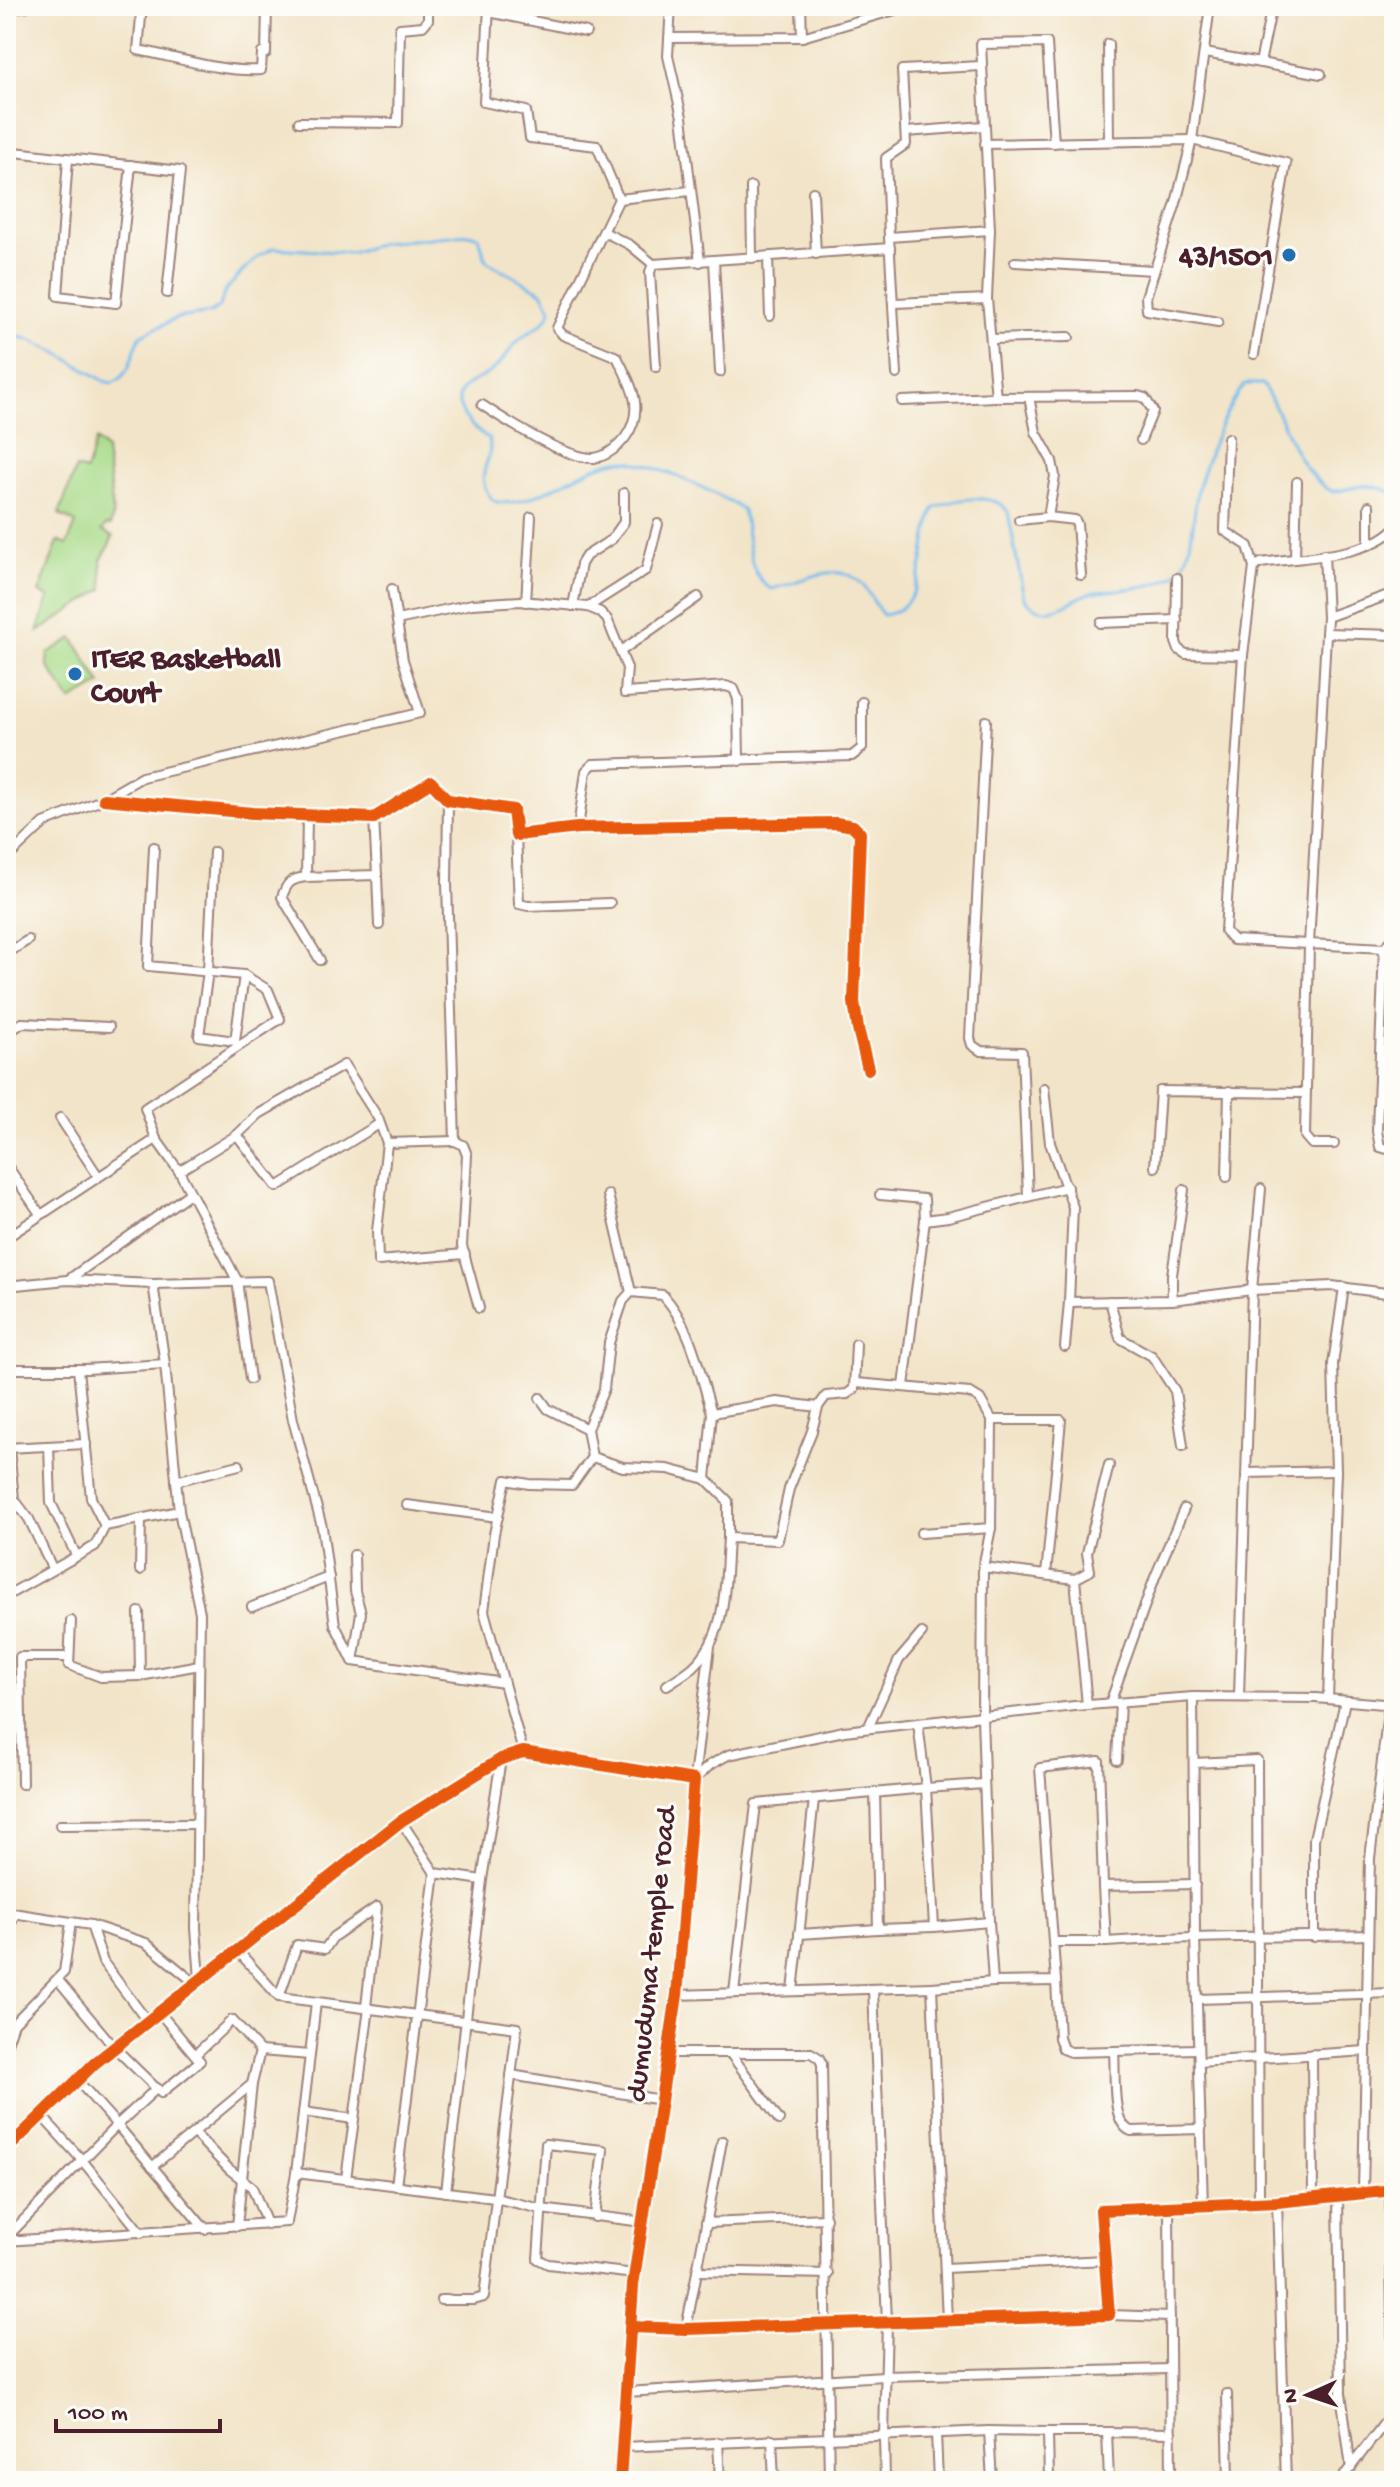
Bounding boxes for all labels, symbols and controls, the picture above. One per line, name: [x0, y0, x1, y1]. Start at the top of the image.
place label: 43/1501: [1178, 242, 1273, 277]
marker: 43/1501: [1280, 246, 1298, 264]
place label: ITER Basketball Court: [91, 644, 282, 713]
marker: ITER Basketball Court: [66, 665, 84, 683]
street label: dumuduma temple road: [621, 1802, 687, 2104]
north arrow: [1268, 2355, 1348, 2435]
scale bar: [56, 2383, 220, 2433]
text: N: [1279, 2388, 1305, 2404]
text: 100 m: [67, 2400, 128, 2429]

